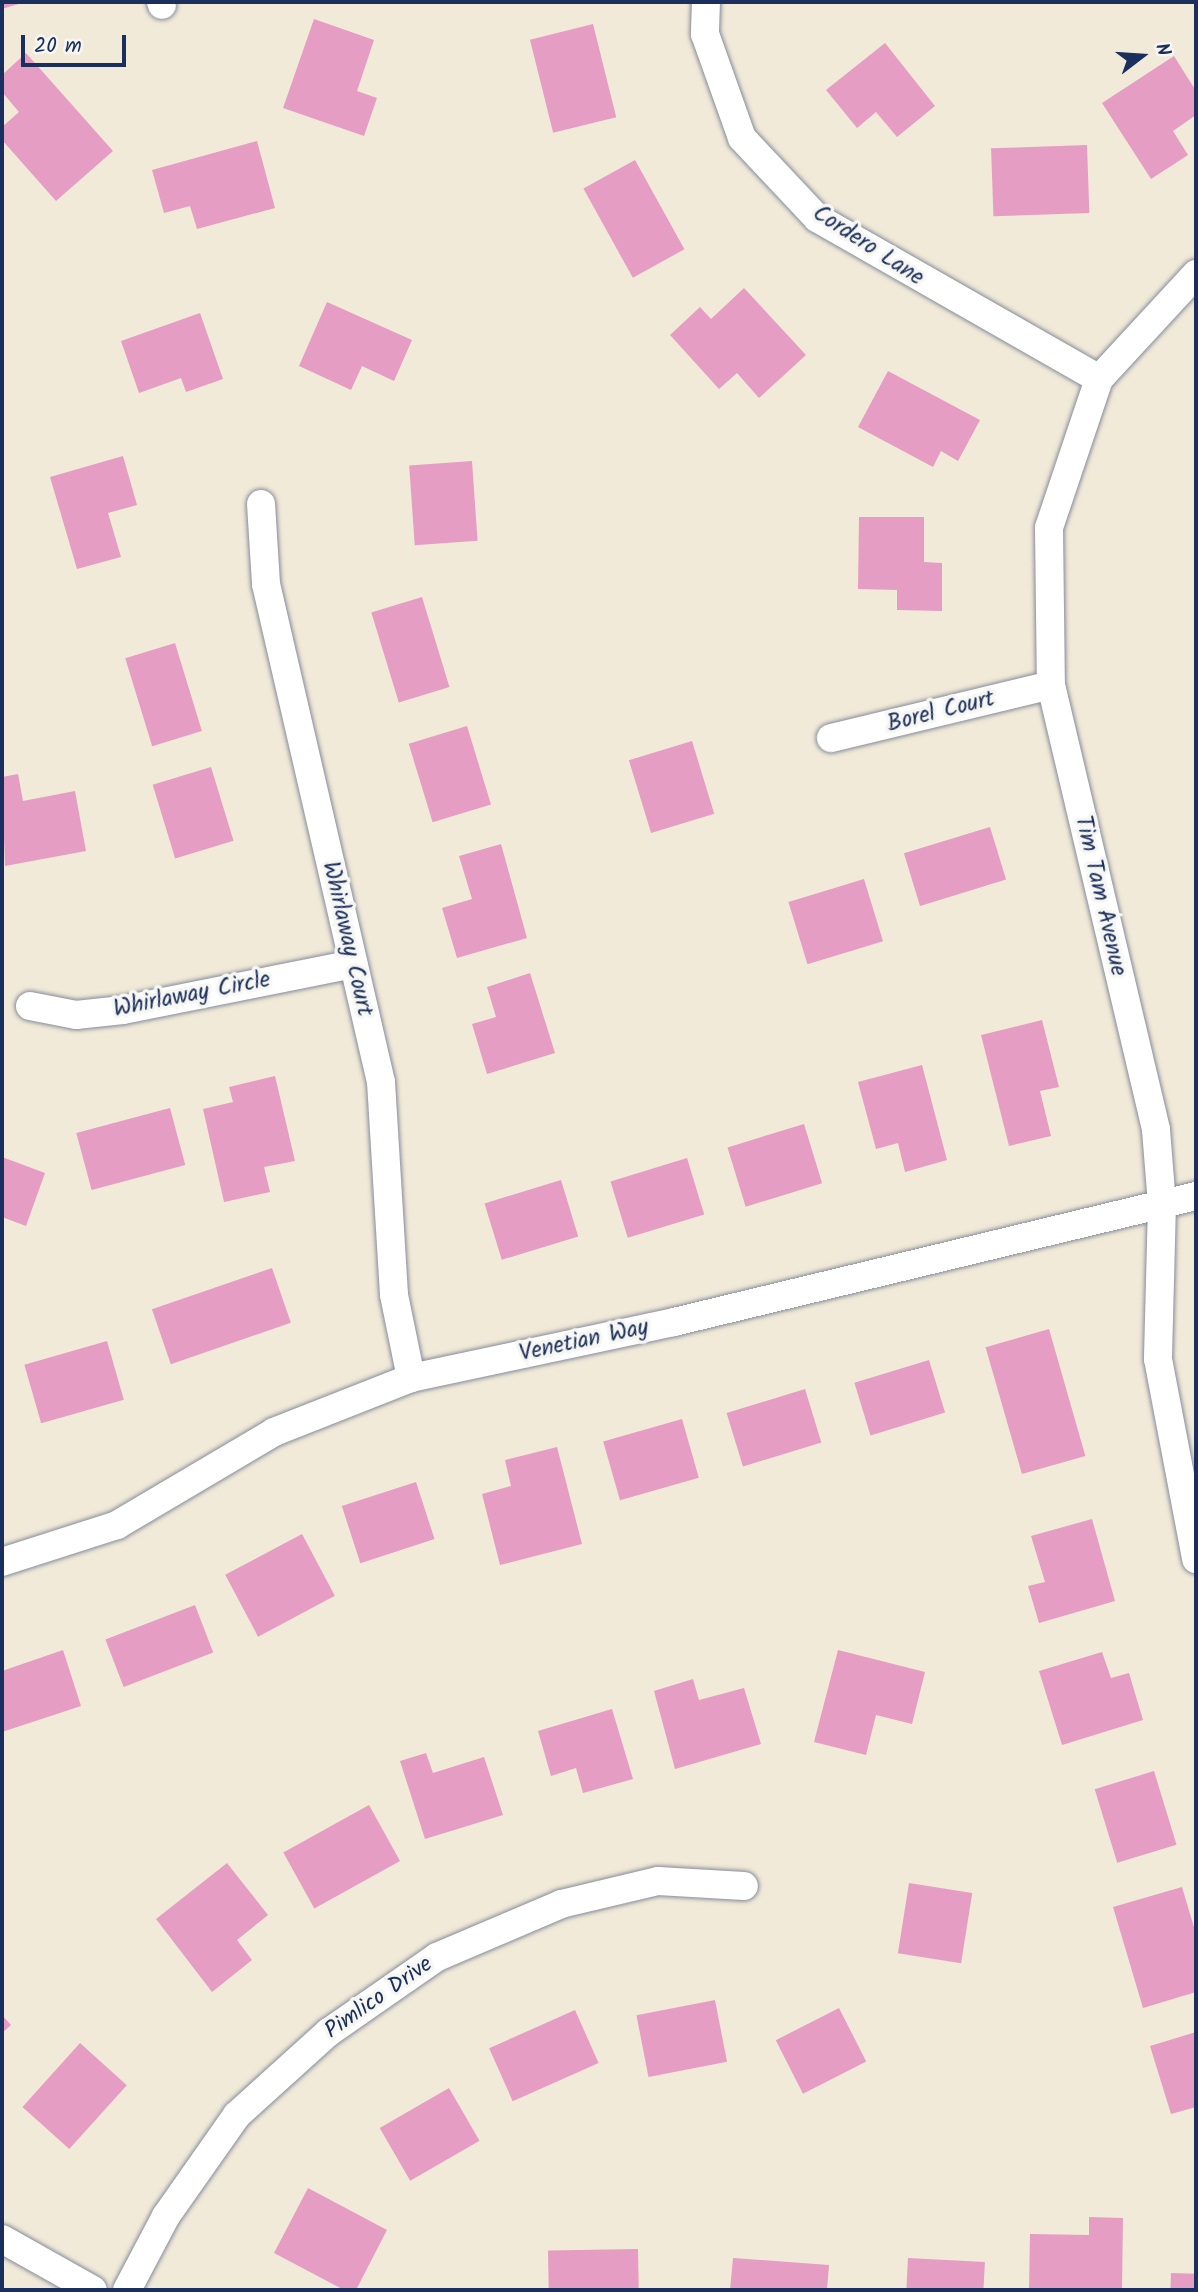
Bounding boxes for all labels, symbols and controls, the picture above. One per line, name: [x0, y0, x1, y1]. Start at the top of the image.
scale bar: [24, 21, 130, 65]
north arrow: [1107, 21, 1177, 91]
text: 20 m: [34, 30, 82, 63]
text: N: [1146, 40, 1178, 60]
street label: Cordero Lane: [807, 200, 929, 292]
street label: Borel Court: [884, 685, 998, 739]
street label: Tim Tam Avenue: [1068, 813, 1132, 979]
street label: Whirlaway Court: [316, 859, 378, 1019]
street label: Whirlaway Circle: [111, 966, 273, 1024]
street label: Venetian Way: [517, 1314, 651, 1368]
street label: Pimlico Drive: [320, 1951, 438, 2045]

